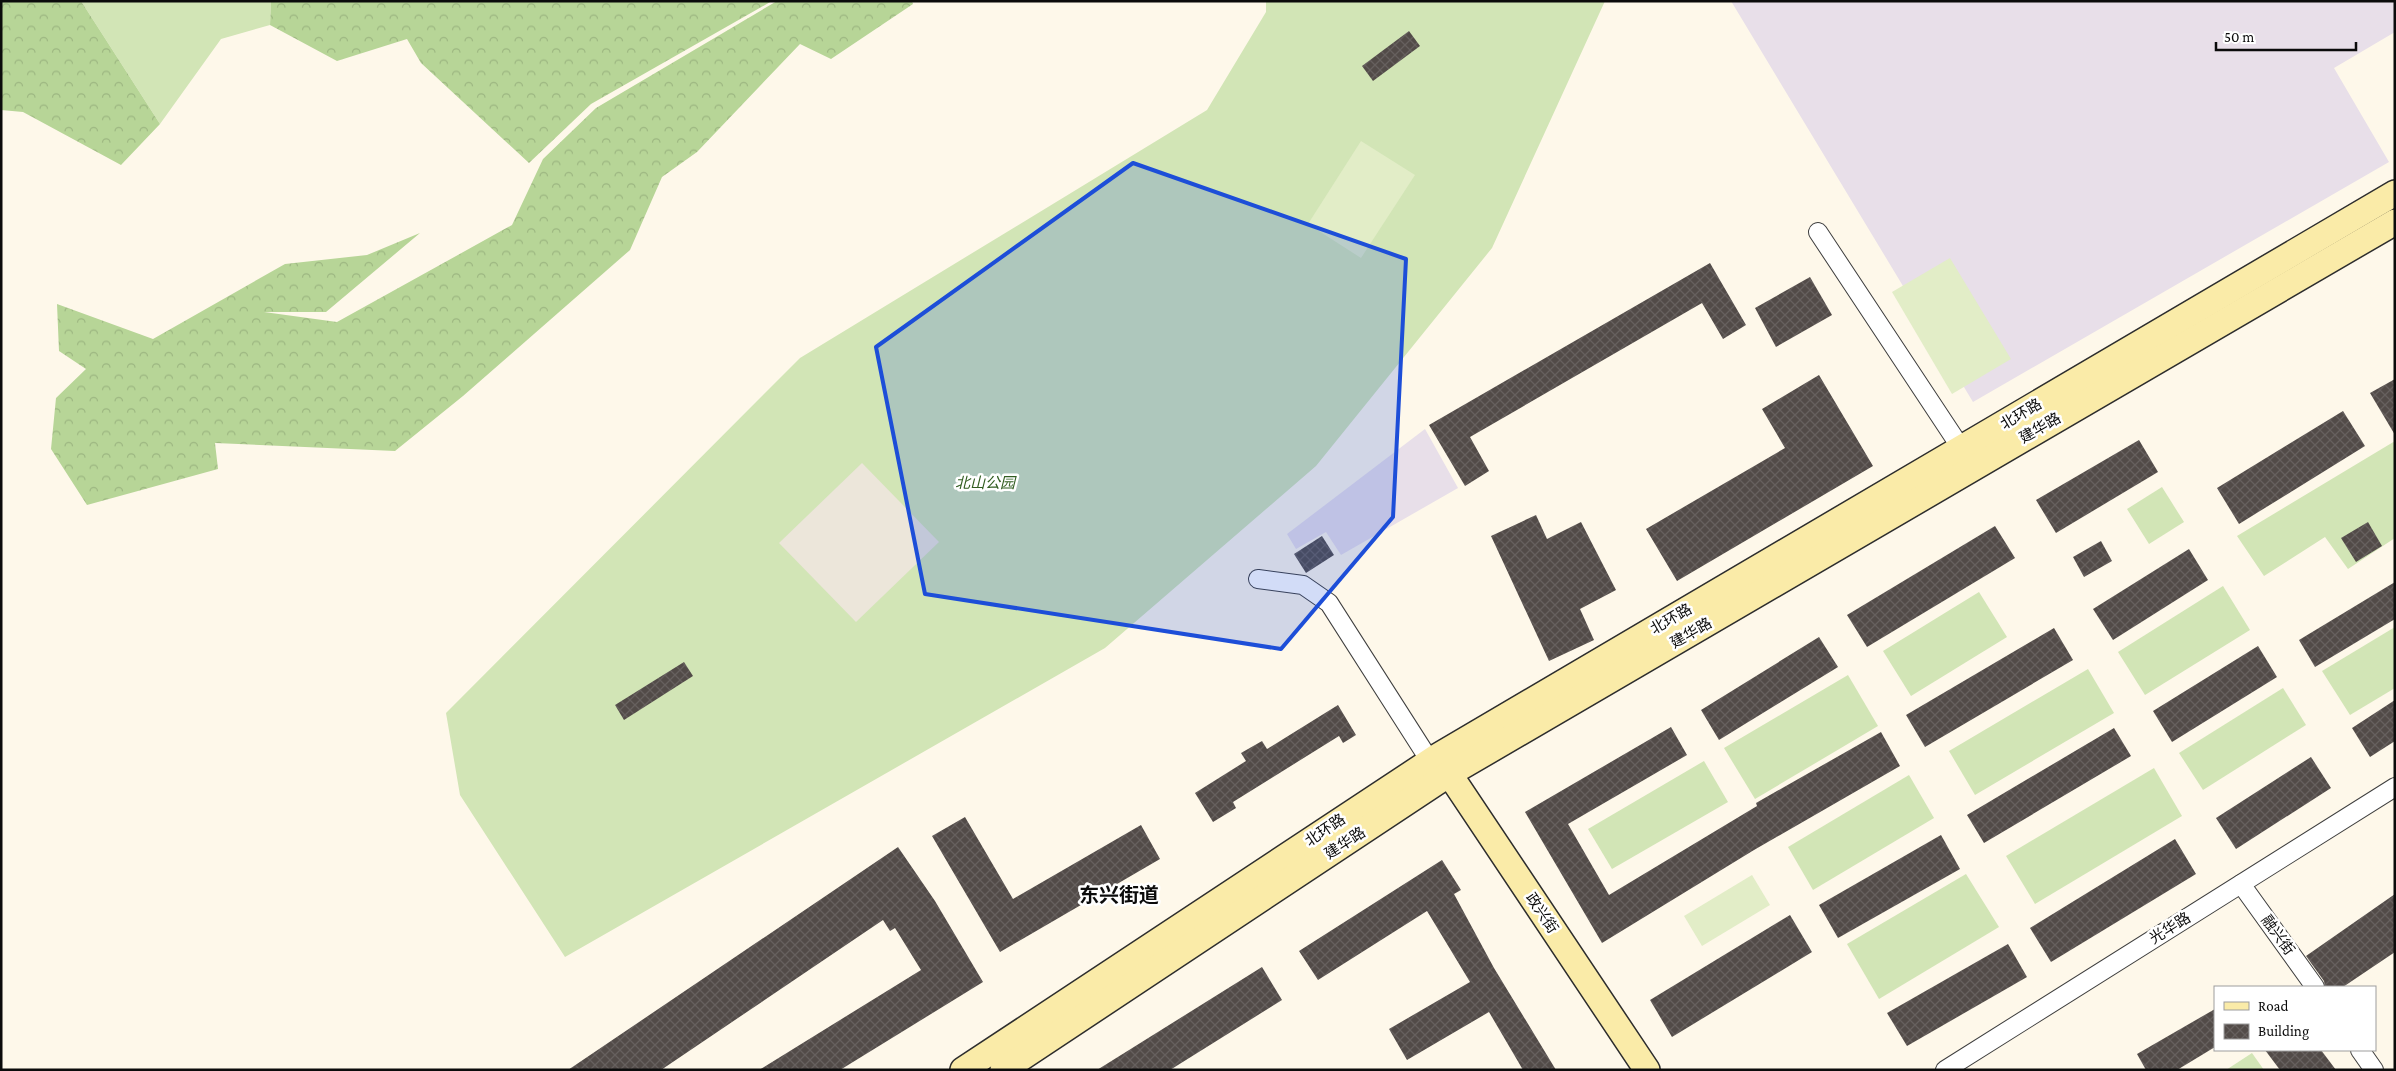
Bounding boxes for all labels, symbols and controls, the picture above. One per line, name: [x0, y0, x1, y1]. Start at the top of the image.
scale bar: [2216, 20, 2356, 52]
text: 50 m: [2224, 29, 2254, 45]
street label: 北环路: [1997, 395, 2044, 432]
street label: 建华路: [2016, 409, 2063, 446]
park label: 北山公园: [955, 475, 1017, 491]
street label: 北环路: [1647, 600, 1694, 637]
street label: 建华路: [1667, 614, 1714, 651]
street label: 北环路: [1301, 810, 1348, 849]
street label: 建华路: [1321, 823, 1368, 862]
district label: 东兴街道: [1079, 884, 1159, 906]
street label: 政兴街: [1523, 890, 1561, 936]
street label: 光华路: [2146, 908, 2193, 947]
street label: 融兴街: [2258, 912, 2298, 958]
legend: [2214, 986, 2376, 1051]
text: Road: [2258, 998, 2289, 1014]
text: Building: [2258, 1023, 2309, 1040]

